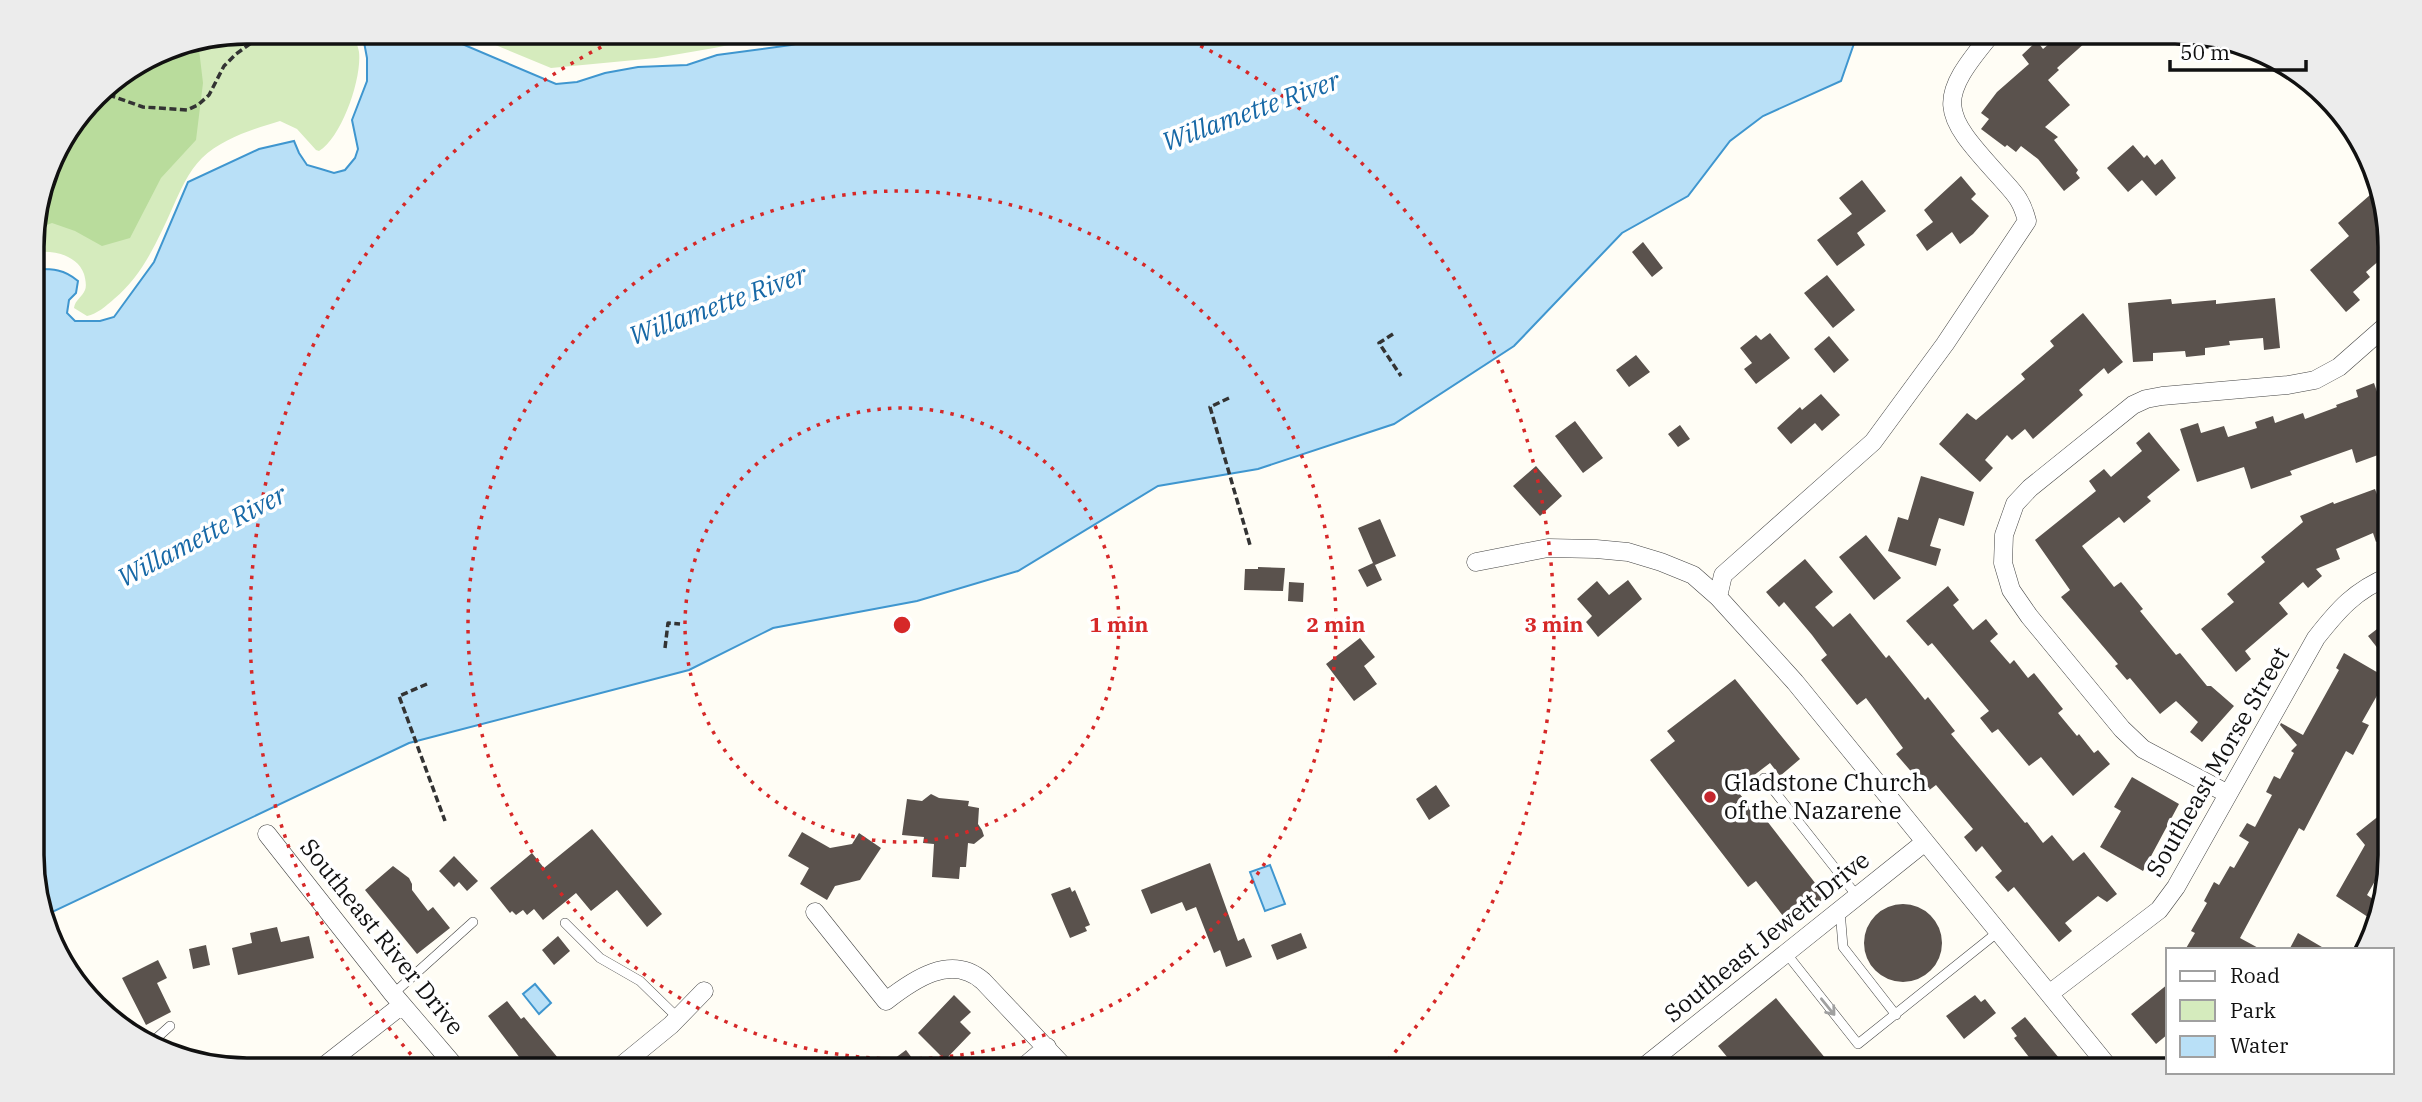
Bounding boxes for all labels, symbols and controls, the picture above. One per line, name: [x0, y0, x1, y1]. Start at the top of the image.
scale bar: [2170, 28, 2306, 72]
text: 50 m: [2180, 38, 2230, 66]
water label: Willamette River: [1157, 62, 1345, 158]
water label: Willamette River: [624, 256, 812, 352]
water label: Willamette River: [111, 476, 293, 594]
text: 1 min: [1090, 610, 1148, 638]
text: 2 min: [1307, 610, 1365, 638]
text: 3 min: [1525, 610, 1583, 638]
centre of rings: [890, 613, 914, 637]
street label: Southeast Morse Street: [2138, 641, 2296, 882]
place label: Gladstone Church of the Nazarene: [1724, 766, 1927, 826]
marker: Gladstone Church of the Nazarene: [1702, 789, 1718, 805]
street label: Southeast River Drive: [294, 832, 472, 1041]
street label: Southeast Jewett Drive: [1657, 843, 1876, 1029]
legend: [2166, 948, 2394, 1074]
text: Road: [2230, 961, 2280, 989]
text: Park: [2230, 996, 2277, 1024]
one-way arrow: [1821, 997, 1836, 1015]
text: Water: [2230, 1031, 2289, 1059]

